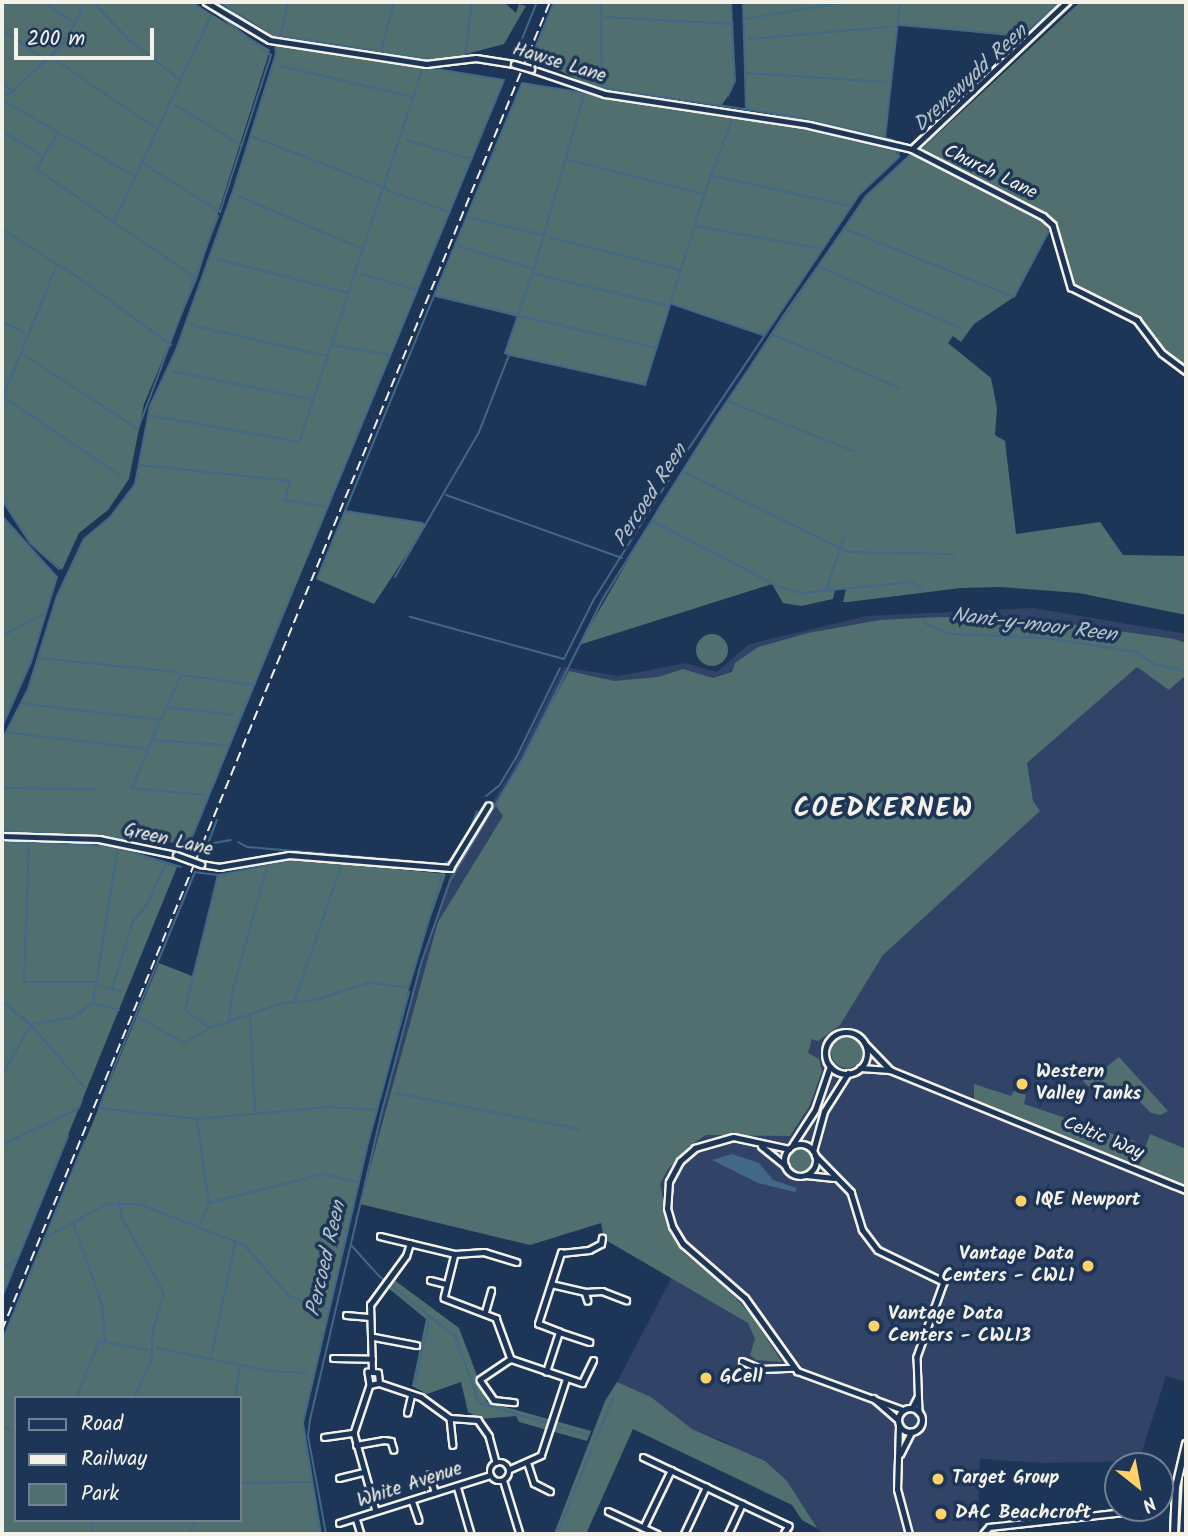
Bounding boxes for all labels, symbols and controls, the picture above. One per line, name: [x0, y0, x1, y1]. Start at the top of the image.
scale bar: [18, 14, 158, 58]
water label: Drenewydd Reen: [909, 20, 1033, 138]
text: 200 m: [27, 23, 85, 56]
street label: Hawse Lane: [509, 39, 609, 89]
street label: Church Lane: [940, 141, 1040, 205]
water label: Percoed Reen: [608, 440, 694, 552]
water label: Nant-y-moor Reen: [950, 603, 1118, 649]
district label: COEDKERNEW: [795, 794, 973, 826]
street label: Green Lane: [121, 820, 215, 862]
place label: Western Valley Tanks: [1036, 1062, 1141, 1106]
marker: Western Valley Tanks: [1014, 1076, 1030, 1092]
street label: Celtic Way: [1059, 1112, 1147, 1166]
place label: IQE Newport: [1035, 1190, 1140, 1212]
marker: IQE Newport: [1013, 1193, 1029, 1209]
water label: Percoed Reen: [302, 1199, 352, 1319]
place label: Vantage Data Centers - CWL1: [941, 1244, 1074, 1288]
marker: Vantage Data Centers - CWL1: [1080, 1258, 1096, 1274]
place label: Vantage Data Centers - CWL13: [888, 1304, 1031, 1348]
marker: Vantage Data Centers - CWL13: [866, 1318, 882, 1334]
place label: GCell: [720, 1367, 762, 1389]
marker: GCell: [698, 1370, 714, 1386]
legend: [14, 1396, 242, 1522]
text: Road: [81, 1408, 123, 1441]
text: Railway: [81, 1443, 147, 1476]
north arrow: [1104, 1452, 1174, 1522]
street label: White Avenue: [355, 1458, 465, 1514]
place label: Target Group: [952, 1468, 1060, 1490]
marker: Target Group: [930, 1471, 946, 1487]
text: Park: [81, 1478, 119, 1511]
text: N: [1136, 1487, 1162, 1519]
place label: DAC Beachcroft: [955, 1503, 1091, 1525]
marker: DAC Beachcroft: [933, 1506, 949, 1522]

